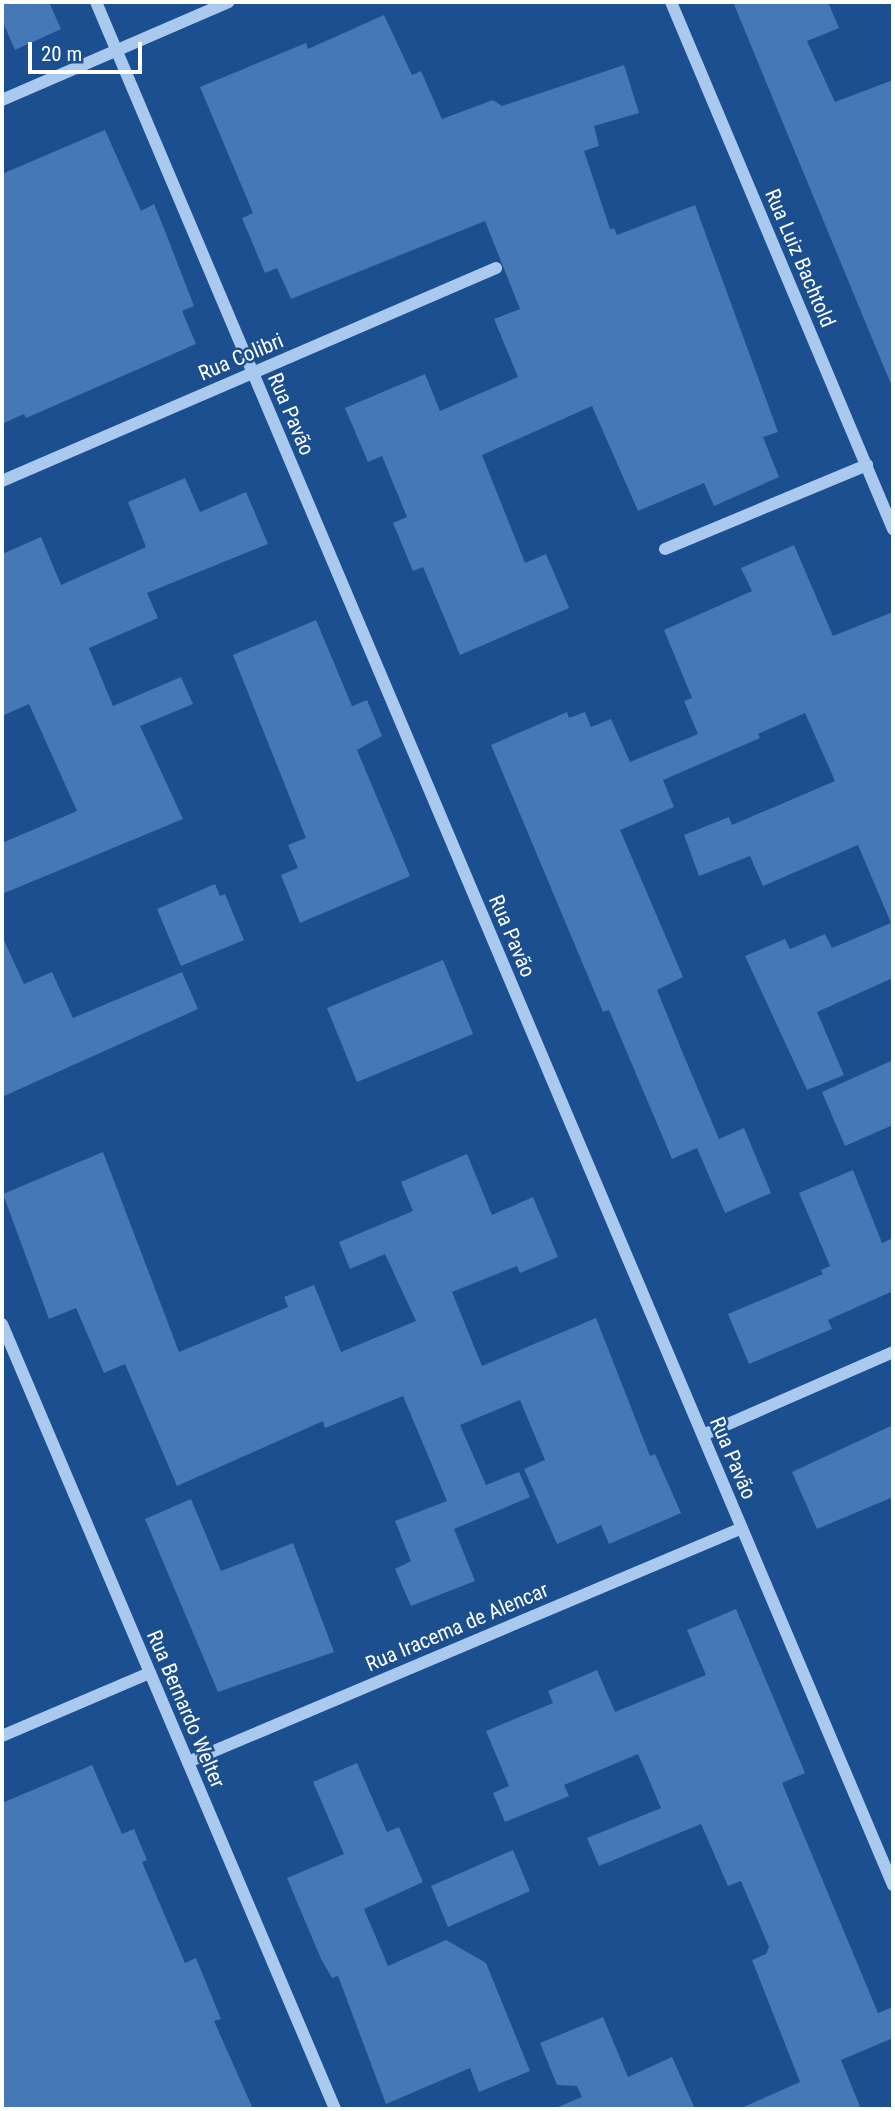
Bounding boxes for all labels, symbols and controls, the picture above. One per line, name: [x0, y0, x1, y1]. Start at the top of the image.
scale bar: [32, 28, 145, 72]
text: 20 m: [41, 42, 82, 66]
street label: Rua Luiz Bachtold: [760, 185, 840, 331]
street label: Rua Colibri: [195, 328, 287, 386]
street label: Rua Pavão: [262, 369, 320, 459]
street label: Rua Pavão: [483, 891, 541, 981]
street label: Rua Pavão: [704, 1413, 762, 1503]
street label: Rua Iracema de Alencar: [362, 1577, 552, 1677]
street label: Rua Bernardo Welter: [141, 1626, 231, 1792]

